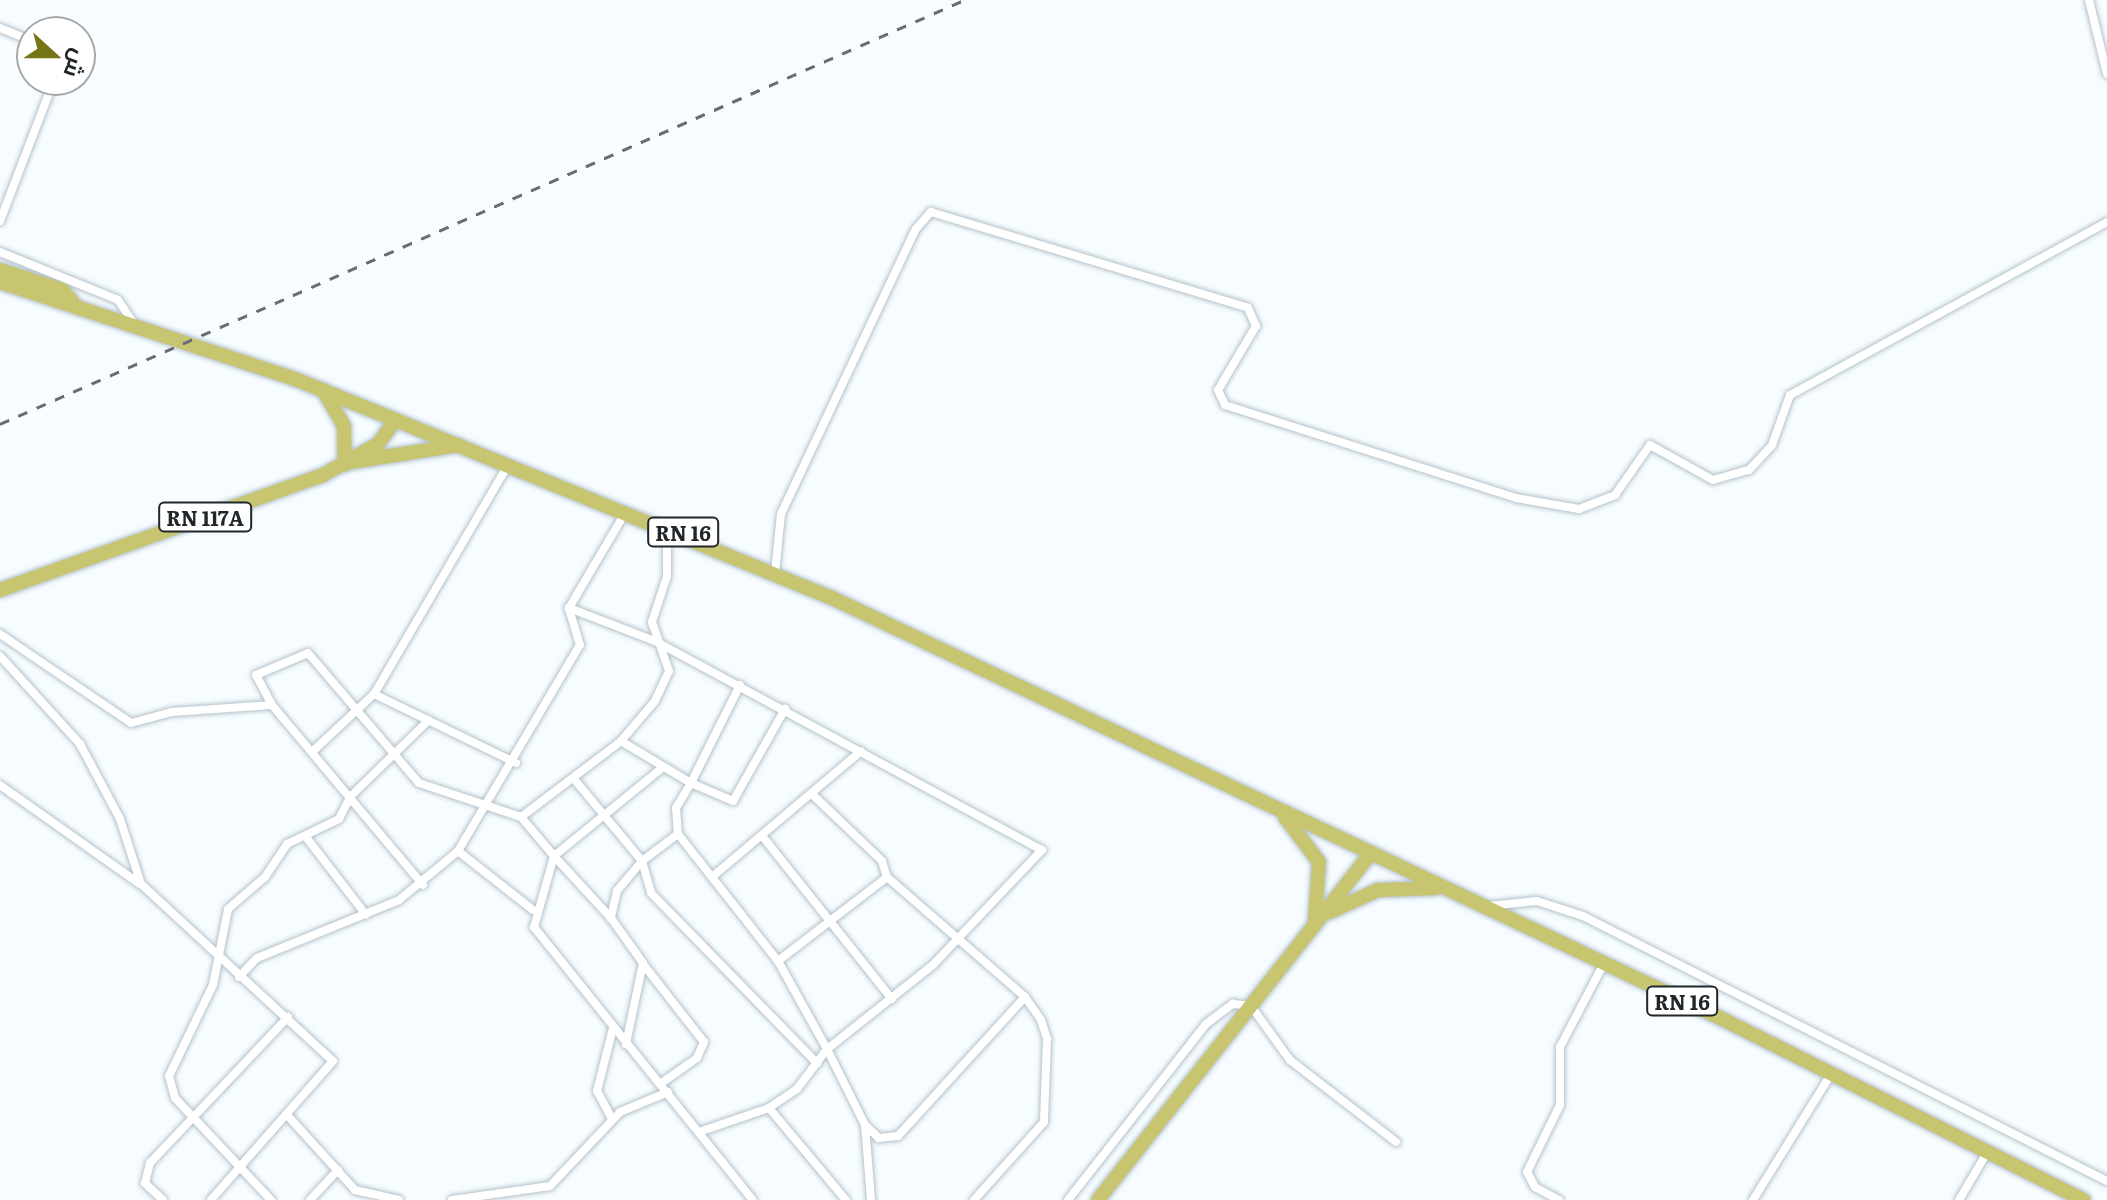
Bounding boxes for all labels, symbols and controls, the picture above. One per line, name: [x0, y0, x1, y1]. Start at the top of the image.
north arrow: [16, 16, 96, 96]
text: ش: [57, 45, 97, 83]
road number: RN 117A: [157, 501, 253, 533]
road number: RN 16: [647, 516, 719, 548]
road number: RN 16: [1646, 985, 1718, 1017]

